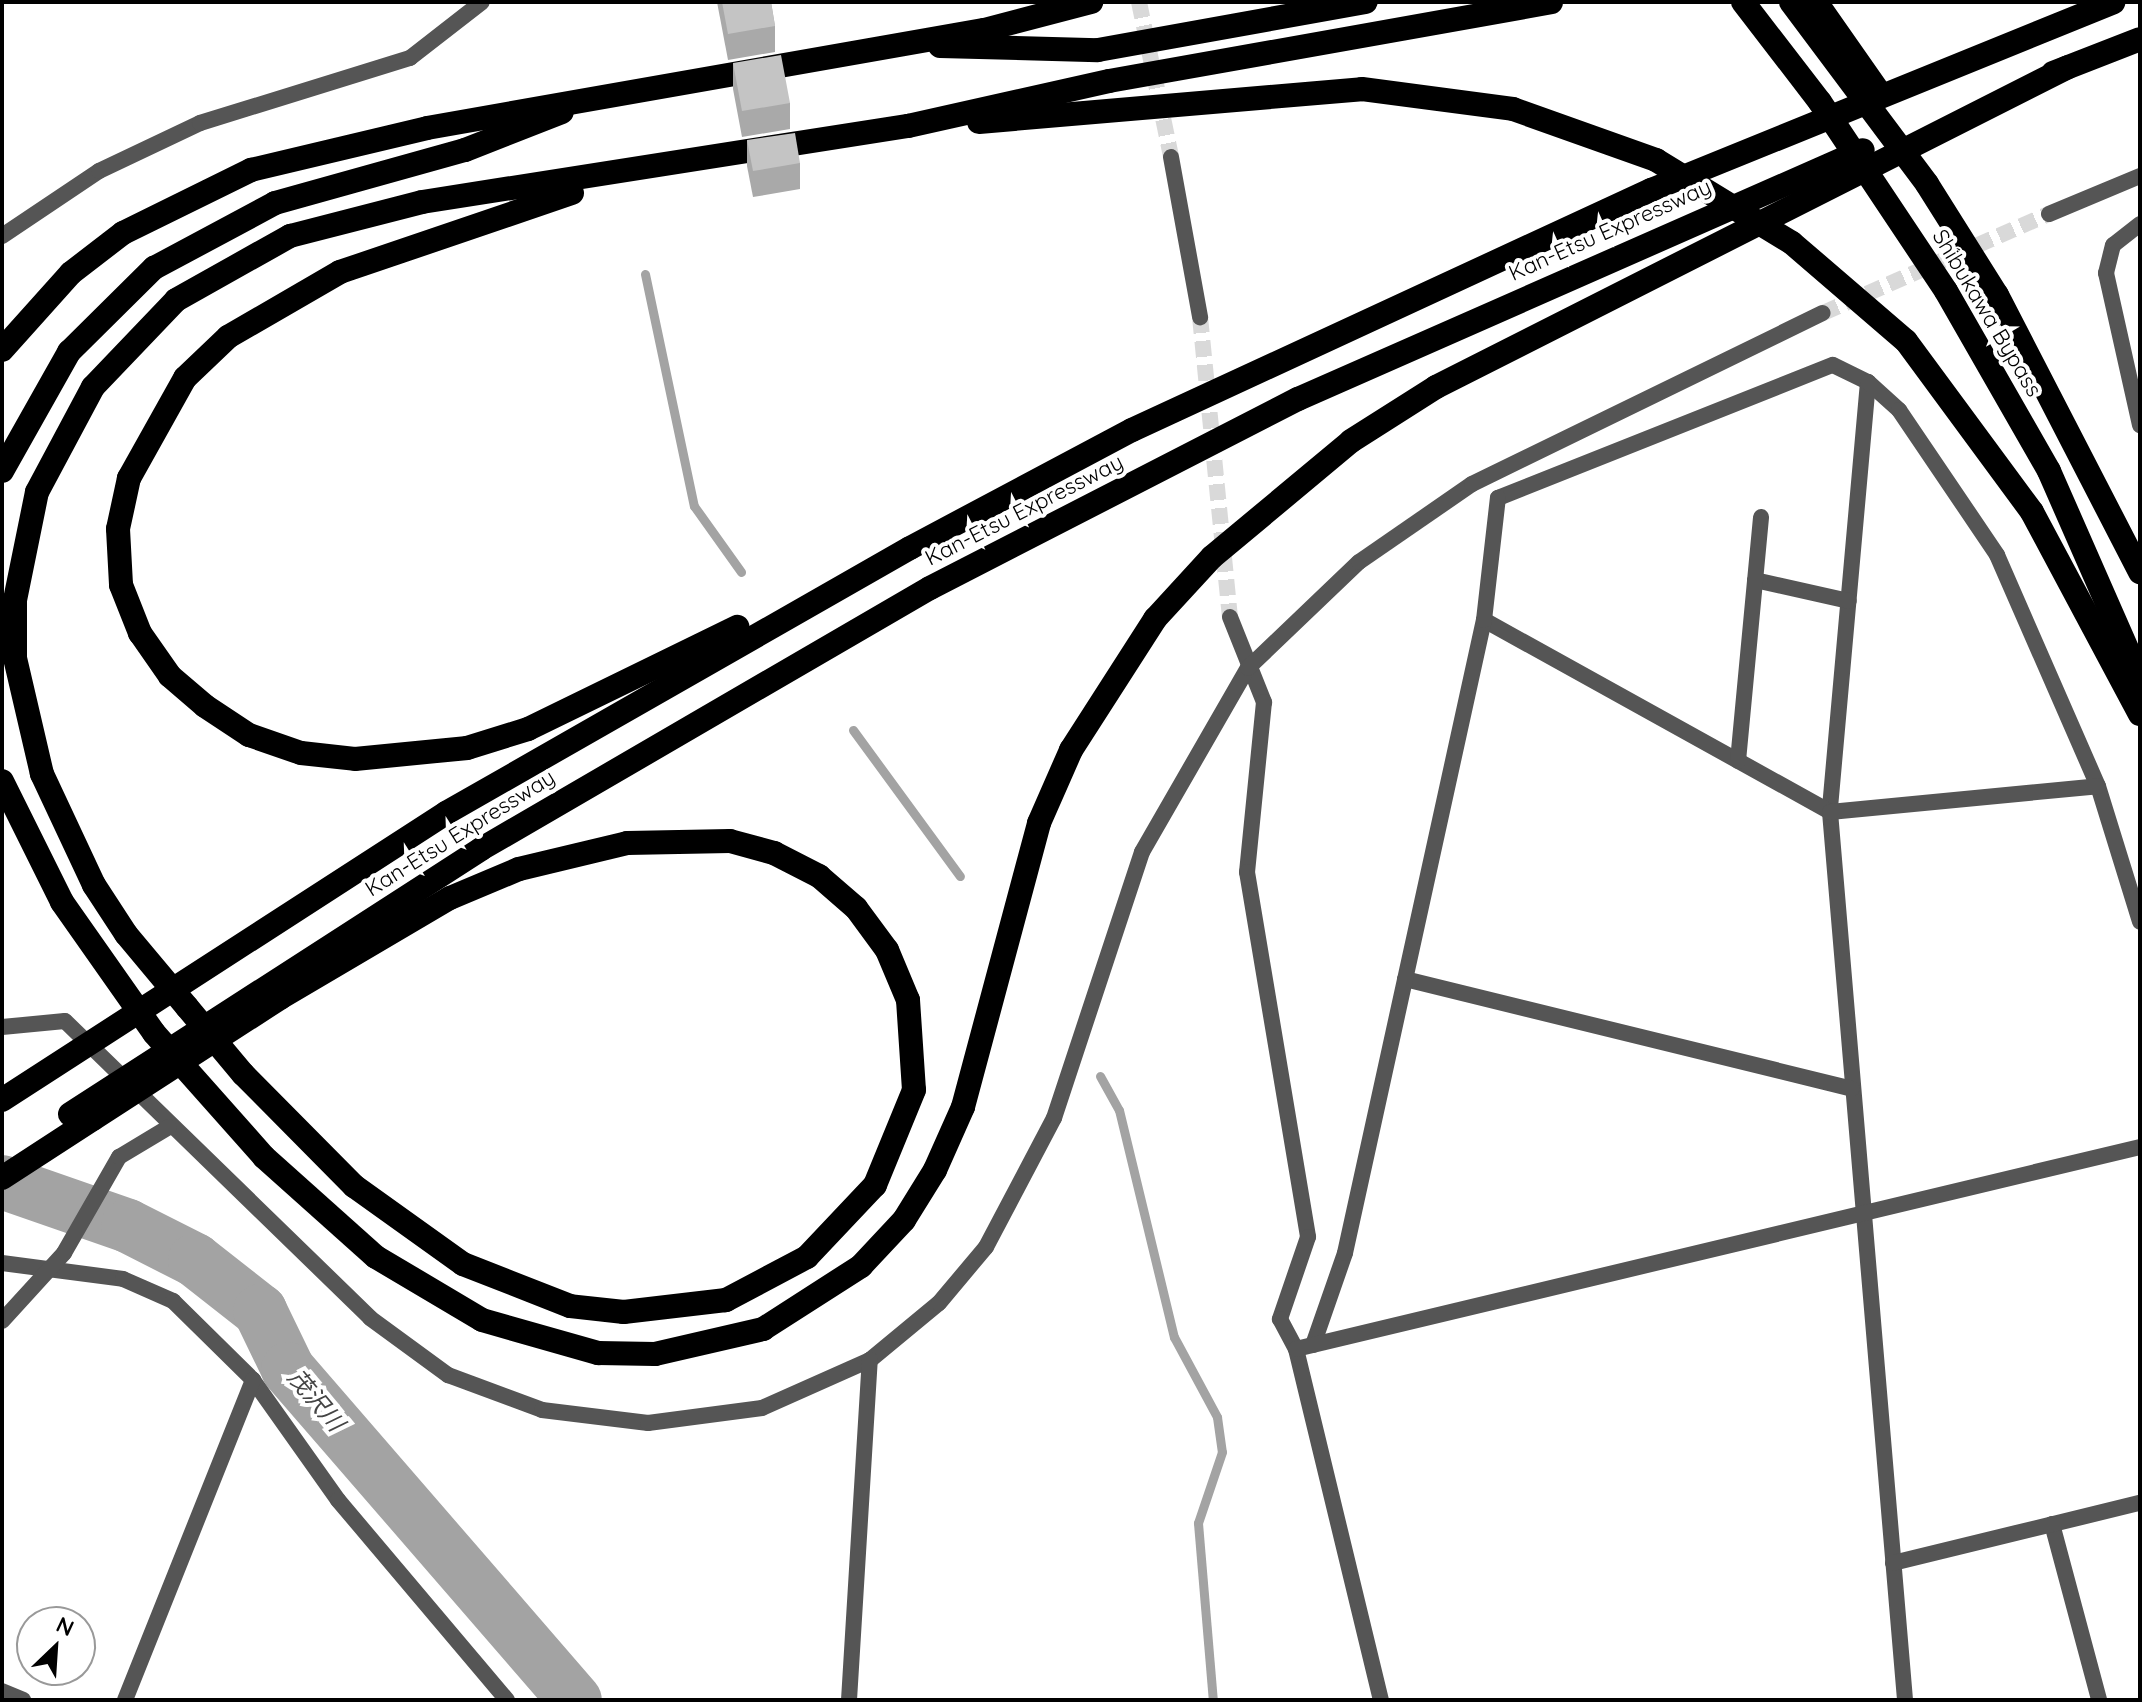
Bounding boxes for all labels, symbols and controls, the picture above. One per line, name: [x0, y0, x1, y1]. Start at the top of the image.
street label: Kan-Etsu Expressway: [1505, 173, 1715, 287]
street label: Shibukawa Bypass: [1927, 225, 2047, 401]
street label: Kan-Etsu Expressway: [921, 449, 1127, 571]
street label: Kan-Etsu Expressway: [360, 764, 560, 902]
water label: 茂沢川: [282, 1363, 350, 1437]
north arrow: [16, 1606, 96, 1686]
text: N: [52, 1610, 79, 1642]

